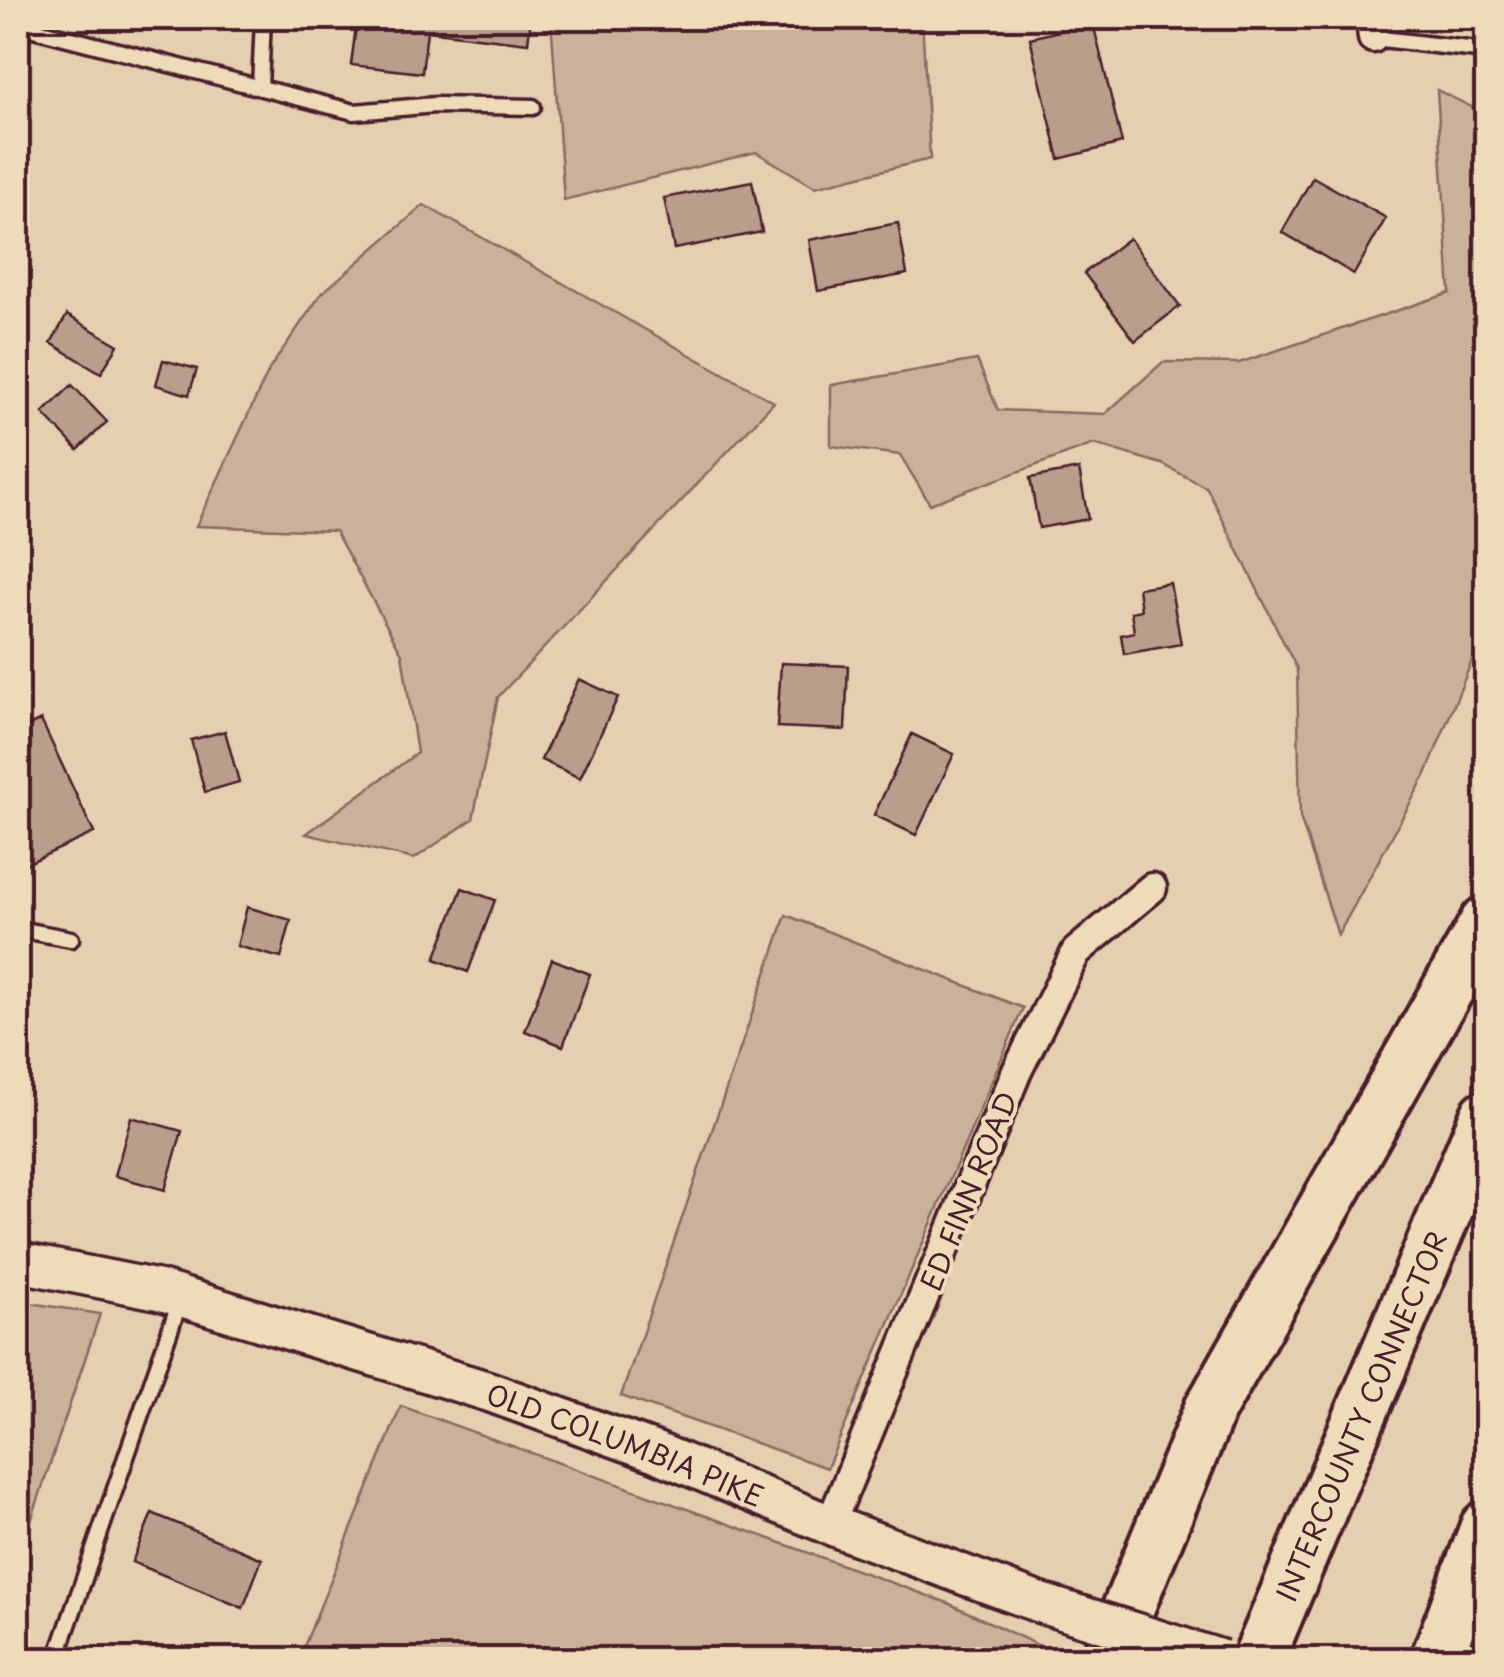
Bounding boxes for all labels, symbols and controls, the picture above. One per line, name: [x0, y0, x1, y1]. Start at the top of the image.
street label: ED FINN ROAD: [908, 1085, 1028, 1297]
street label: INTERCOUNTY CONNECTOR: [1264, 1224, 1457, 1607]
street label: OLD COLUMBIA PIKE: [481, 1371, 771, 1516]

